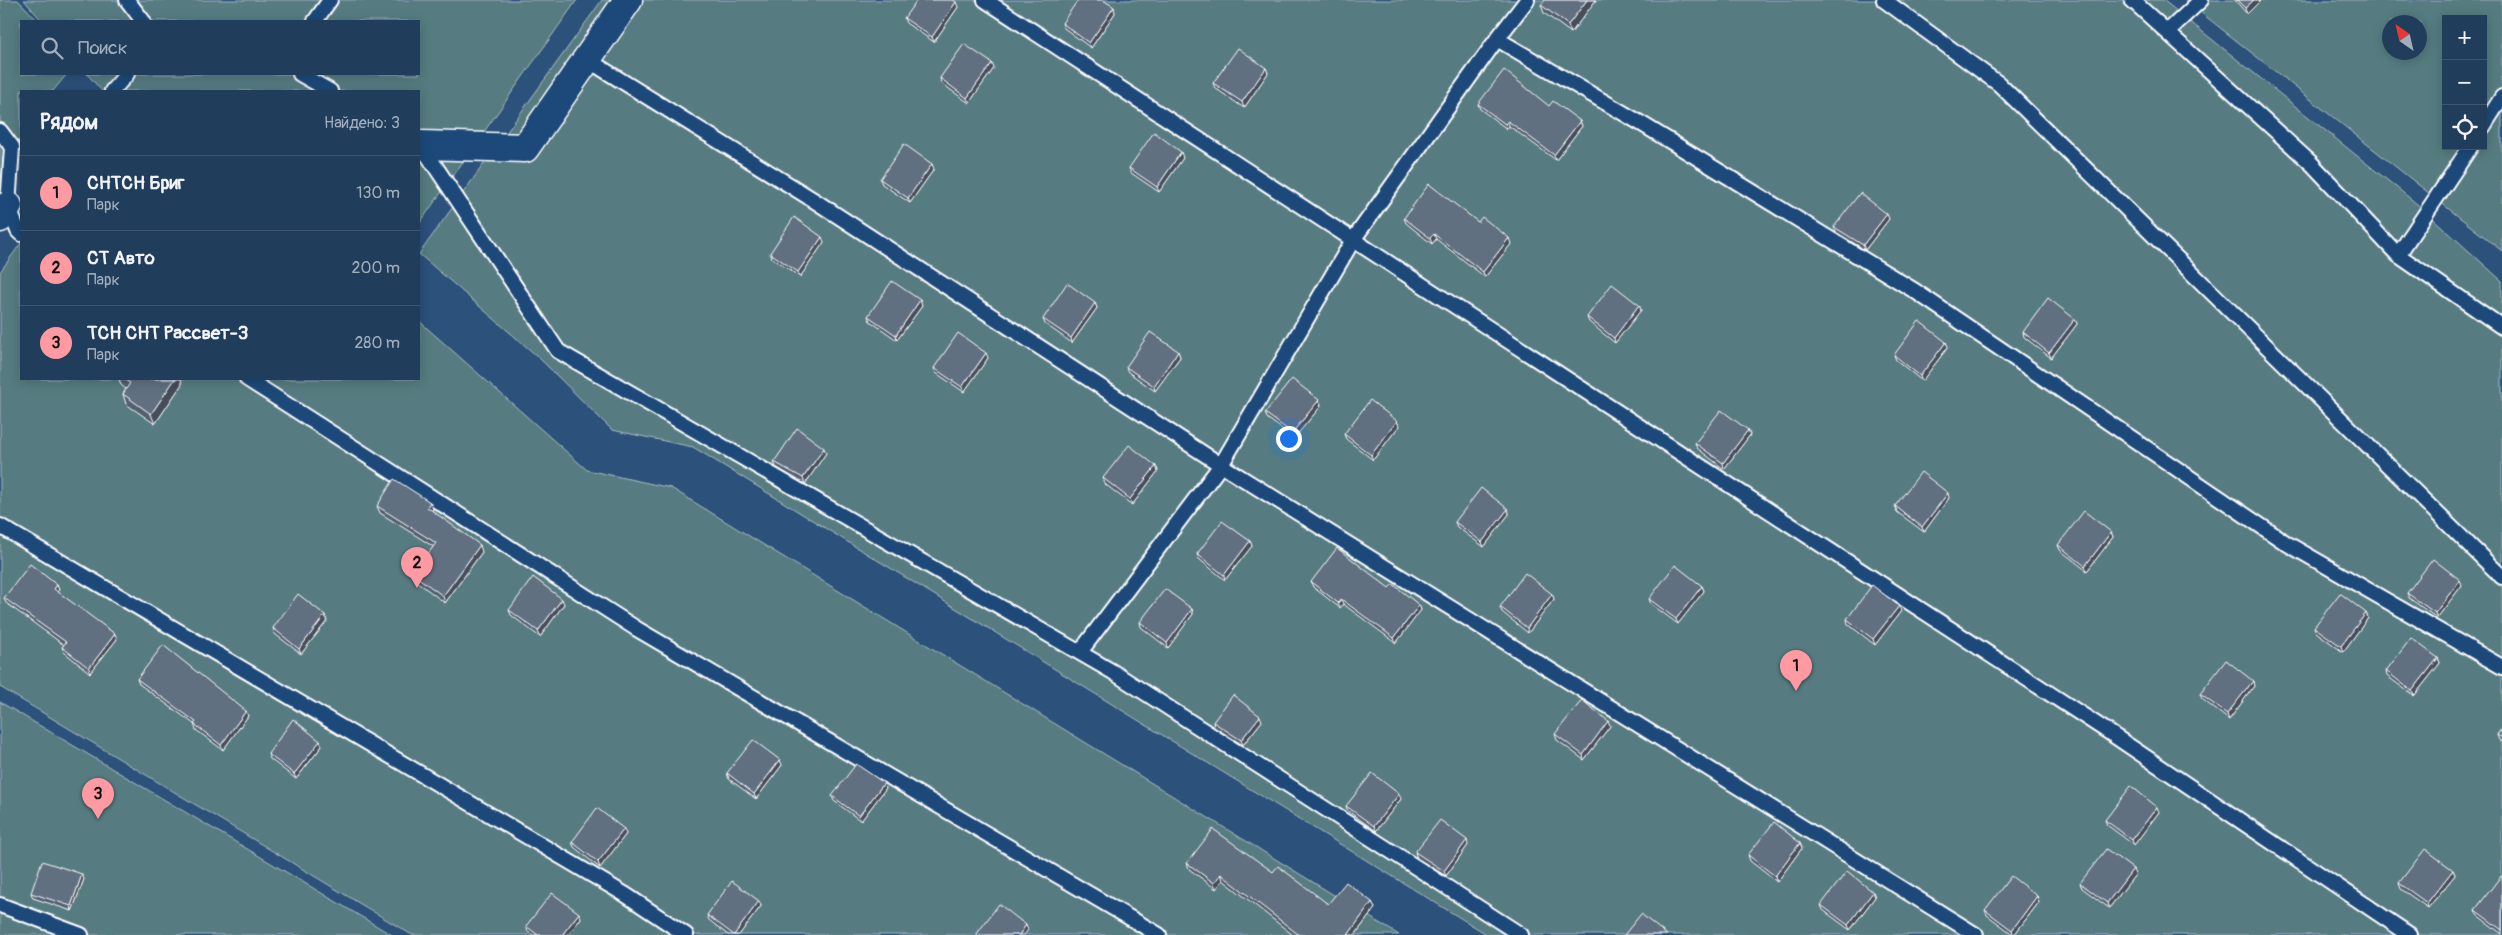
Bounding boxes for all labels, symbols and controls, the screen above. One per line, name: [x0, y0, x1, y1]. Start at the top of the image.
north arrow: [2382, 15, 2427, 60]
map controls: [2442, 15, 2487, 150]
button: +: [2442, 15, 2487, 60]
search box: [20, 20, 420, 75]
icon: search: [38, 34, 66, 62]
text: Поиск: [78, 36, 128, 60]
button: −: [2442, 60, 2487, 105]
button: locate: [2442, 105, 2487, 150]
text: Рядом: [40, 109, 98, 136]
text: Найдено: 3: [324, 113, 400, 133]
text: СНТСН Бриг: [87, 171, 184, 195]
text: 1: [53, 183, 59, 203]
text: 130 m: [356, 183, 400, 203]
text: Парк: [87, 195, 120, 215]
text: СТ Авто: [87, 246, 155, 270]
text: 2: [52, 258, 60, 278]
text: 200 m: [352, 258, 400, 278]
text: Парк: [87, 270, 120, 290]
text: ТСН СНТ Рассвет-3: [87, 321, 248, 345]
text: 3: [52, 333, 60, 353]
text: 280 m: [354, 333, 400, 353]
text: Парк: [87, 345, 120, 365]
your location: [1276, 426, 1302, 452]
pin: 2: [401, 547, 433, 588]
pin: 1: [1780, 650, 1812, 691]
pin: 3: [82, 778, 114, 819]

